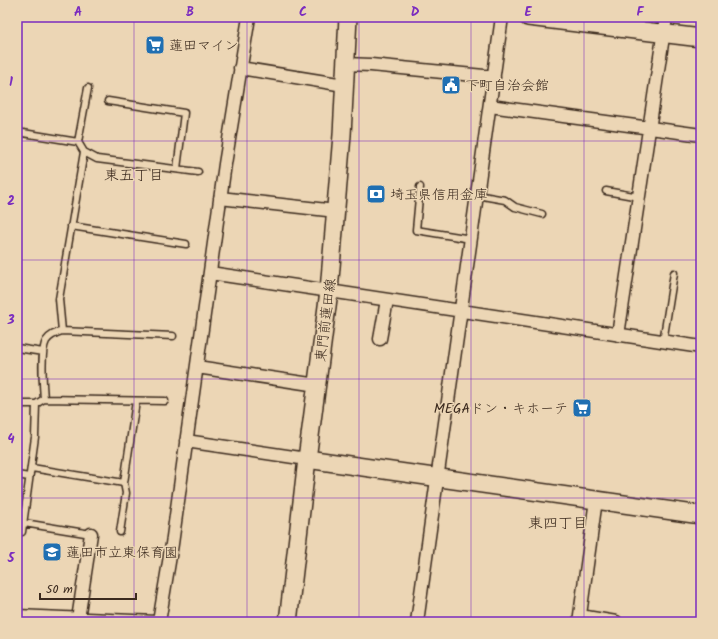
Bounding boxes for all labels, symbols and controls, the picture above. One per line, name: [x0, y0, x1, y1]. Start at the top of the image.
text: A: [74, 2, 82, 23]
text: B: [186, 2, 194, 23]
text: C: [299, 2, 307, 23]
text: D: [411, 2, 420, 23]
text: E: [524, 2, 532, 23]
text: F: [636, 2, 644, 23]
supermarket icon: 蓮田マイン: [144, 34, 166, 56]
place label: 蓮田マイン: [169, 35, 238, 57]
text: 1: [9, 72, 13, 93]
public building icon: 下町自治会館: [440, 74, 462, 96]
place label: 下町自治会館: [465, 75, 549, 97]
district label: 東五丁目: [104, 164, 164, 188]
bank icon: 埼玉県信用金庫: [365, 183, 387, 205]
place label: 埼玉県信用金庫: [390, 184, 488, 206]
text: 2: [7, 191, 15, 212]
street label: 東門前蓮田線: [310, 277, 342, 363]
text: 3: [6, 310, 15, 331]
supermarket icon: MEGAドン・キホーテ: [571, 397, 593, 419]
place label: MEGAドン・キホーテ: [434, 398, 568, 420]
text: 4: [7, 429, 15, 450]
district label: 東四丁目: [528, 512, 588, 536]
school or university icon: 蓮田市立東保育園: [41, 541, 63, 563]
place label: 蓮田市立東保育園: [66, 542, 178, 564]
text: 5: [7, 548, 16, 569]
scale bar: [40, 575, 136, 601]
text: 50 m: [46, 580, 73, 599]

